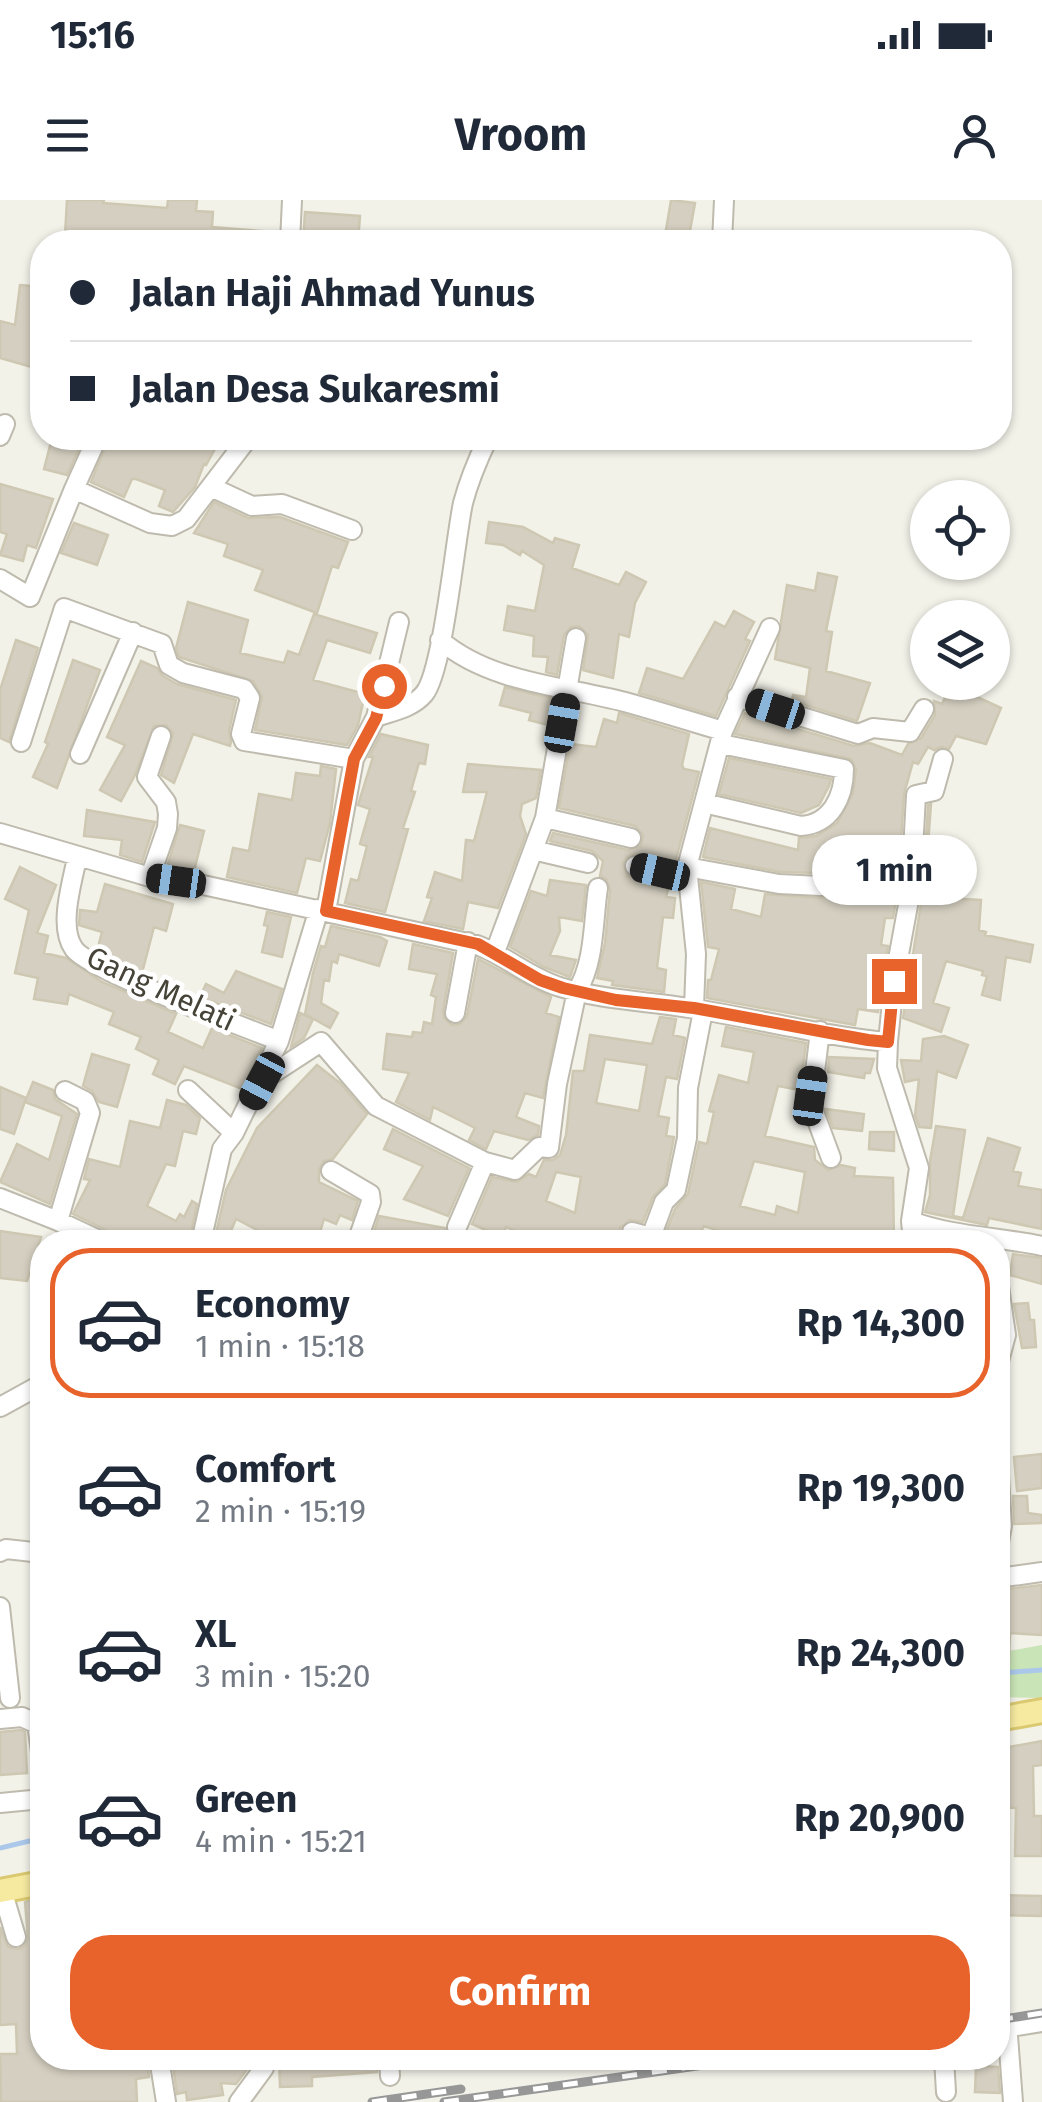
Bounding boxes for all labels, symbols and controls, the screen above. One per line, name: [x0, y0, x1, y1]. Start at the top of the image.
text: 15:16: [50, 12, 135, 58]
icon: menu: [40, 108, 95, 163]
text: Vroom: [455, 108, 587, 162]
icon: person: [947, 108, 1002, 163]
text: Jalan Haji Ahmad Yunus: [130, 270, 535, 316]
text: Jalan Desa Sukaresmi: [130, 366, 500, 412]
map controls: [910, 480, 1010, 700]
button: locate: [910, 480, 1010, 580]
button: layers: [910, 600, 1010, 700]
route start: [362, 664, 407, 709]
car: [742, 685, 808, 733]
car: [542, 691, 582, 755]
callout: 1 min: [812, 836, 976, 906]
car: [627, 851, 693, 893]
text: 1 min: [856, 851, 933, 889]
car: [144, 862, 208, 900]
street label: Gang Melati: [81, 939, 241, 1039]
route end: [872, 959, 917, 1004]
car: [235, 1047, 289, 1115]
car: [791, 1064, 829, 1128]
icon: car: [75, 1278, 165, 1368]
text: Economy: [195, 1281, 350, 1327]
text: Rp 14,300: [797, 1300, 965, 1346]
text: 1 min · 15:18: [195, 1327, 365, 1365]
icon: car: [75, 1443, 165, 1533]
text: Comfort: [195, 1446, 336, 1492]
text: Rp 19,300: [797, 1465, 965, 1511]
text: 2 min · 15:19: [195, 1492, 366, 1530]
icon: car: [75, 1608, 165, 1698]
text: XL: [195, 1611, 237, 1657]
text: Rp 24,300: [796, 1630, 965, 1676]
text: 3 min · 15:20: [195, 1657, 371, 1695]
icon: car: [75, 1773, 165, 1863]
text: Green: [195, 1776, 298, 1822]
text: Rp 20,900: [794, 1795, 965, 1841]
text: 4 min · 15:21: [195, 1822, 367, 1860]
button: Confirm: [70, 1935, 970, 2050]

